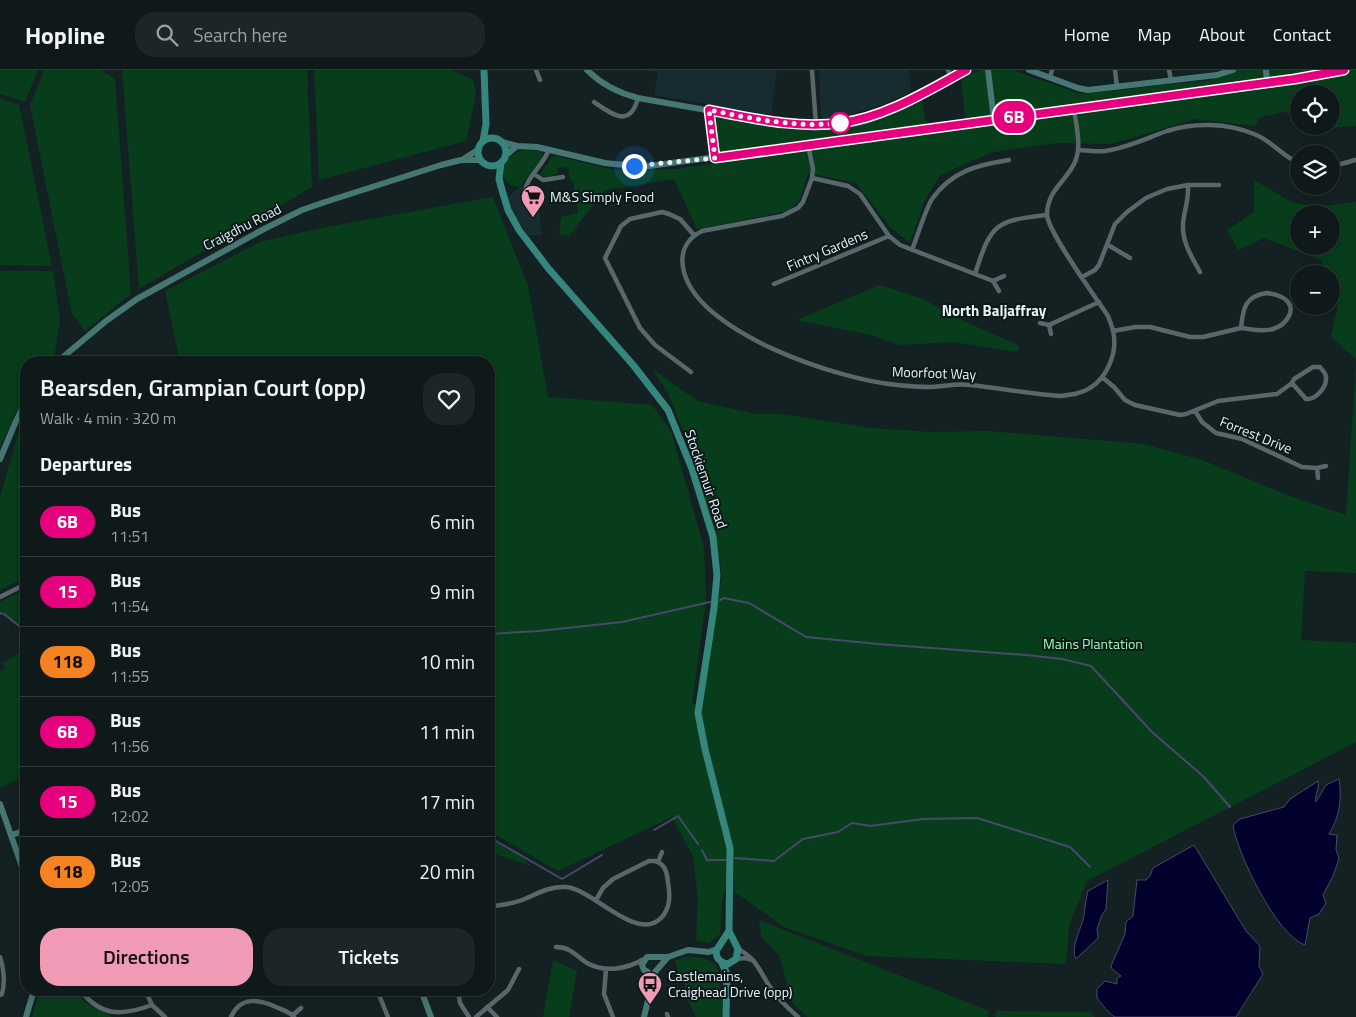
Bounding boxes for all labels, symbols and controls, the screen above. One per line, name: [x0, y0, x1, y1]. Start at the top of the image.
search box: [135, 12, 485, 57]
text: Hopline: [25, 17, 105, 53]
text: Search here: [193, 20, 287, 49]
icon: search: [153, 21, 181, 49]
text: Home: [1064, 21, 1110, 48]
text: Map: [1138, 21, 1171, 48]
text: About: [1199, 21, 1245, 48]
text: Contact: [1273, 21, 1331, 48]
map controls: [1290, 85, 1340, 315]
button: locate: [1290, 85, 1340, 135]
line badge: 6B: [992, 101, 1036, 133]
text: 6B: [1003, 103, 1025, 130]
unlabelled marker: [829, 112, 851, 134]
button: layers: [1290, 145, 1340, 195]
your location: [622, 154, 647, 179]
supermarket icon: M&S Simply Food: [520, 184, 546, 218]
place label: M&S Simply Food: [550, 186, 654, 207]
street label: Craigdhu Road: [199, 198, 285, 255]
button: +: [1290, 205, 1340, 255]
street label: Fintry Gardens: [783, 223, 871, 276]
button: −: [1290, 265, 1340, 315]
district label: North Baljaffray: [942, 299, 1047, 322]
street label: Moorfoot Way: [891, 361, 977, 384]
text: Bearsden, Grampian Court (opp): [40, 369, 366, 405]
button: heart: [423, 373, 475, 425]
text: Walk · 4 min · 320 m: [40, 406, 176, 430]
street label: Forrest Drive: [1217, 411, 1295, 459]
street label: Stockiemuir Road: [680, 427, 733, 531]
text: Departures: [40, 449, 132, 478]
text: Bus: [110, 495, 141, 524]
text: 6 min: [430, 507, 475, 536]
text: 6B: [57, 508, 78, 535]
text: 11:51: [110, 524, 149, 548]
text: Bus: [110, 565, 141, 594]
text: 9 min: [430, 577, 475, 606]
text: 15: [57, 578, 78, 605]
text: 11:54: [110, 594, 149, 618]
park label: Mains Plantation: [1043, 633, 1143, 654]
text: Bus: [110, 635, 141, 664]
text: 10 min: [419, 647, 475, 676]
text: 118: [52, 648, 83, 675]
text: 11:55: [110, 664, 149, 688]
text: Bus: [110, 705, 141, 734]
text: 11 min: [419, 717, 475, 746]
text: 6B: [57, 718, 78, 745]
text: 11:56: [110, 734, 149, 758]
text: Bus: [110, 775, 141, 804]
text: 17 min: [419, 787, 475, 816]
text: 15: [57, 788, 78, 815]
text: 12:02: [110, 804, 149, 828]
text: Bus: [110, 845, 141, 874]
text: 20 min: [419, 857, 475, 886]
text: 118: [52, 858, 83, 885]
text: 12:05: [110, 874, 149, 898]
button: Directions: [40, 928, 253, 986]
button: Tickets: [263, 928, 475, 986]
place label: Castlemains, Craighead Drive (opp): [668, 965, 793, 1002]
bus stop icon: Castlemains, Craighead Drive (opp): [637, 971, 663, 1005]

